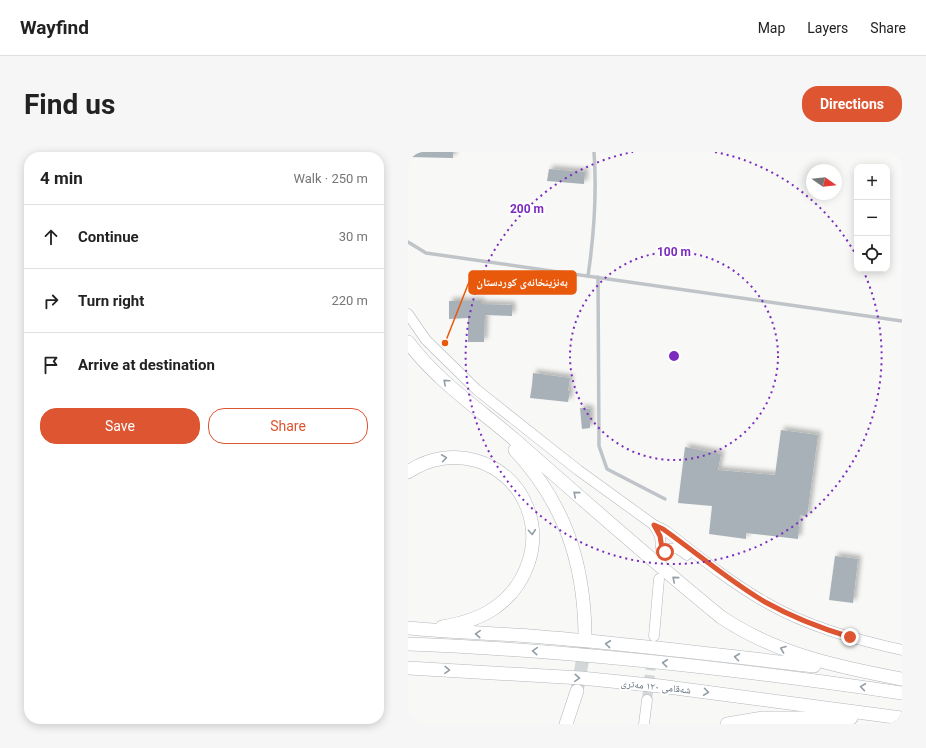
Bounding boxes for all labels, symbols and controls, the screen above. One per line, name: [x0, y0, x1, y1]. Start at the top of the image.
text: Wayfind: [20, 16, 89, 39]
text: Map: [758, 20, 785, 36]
text: Layers: [807, 20, 848, 36]
text: Share: [870, 20, 906, 36]
button: Directions: [802, 86, 902, 122]
text: Find us: [24, 88, 115, 121]
north arrow: [806, 164, 842, 200]
map controls: [854, 164, 890, 272]
button: +: [854, 164, 890, 200]
text: 4 min: [40, 168, 83, 188]
text: Walk · 250 m: [293, 171, 368, 186]
button: −: [854, 200, 890, 236]
text: 200 m: [510, 202, 544, 216]
icon: ahead: [40, 226, 62, 248]
text: Continue: [78, 228, 139, 246]
text: 30 m: [339, 229, 368, 244]
button: locate: [854, 236, 890, 272]
text: 100 m: [657, 245, 691, 259]
callout: بەنزینخانەی کوردستان: [469, 271, 576, 294]
text: بەنزینخانەی کوردستان: [476, 276, 568, 290]
icon: right: [40, 290, 62, 312]
text: Turn right: [78, 292, 144, 310]
text: 220 m: [331, 293, 368, 308]
centre of rings: [667, 349, 681, 363]
icon: arrive: [40, 354, 62, 376]
text: Arrive at destination: [78, 356, 215, 374]
one-way arrow: [443, 379, 451, 387]
button: Save: [40, 408, 200, 444]
button: Share: [208, 408, 368, 444]
one-way arrow: [441, 454, 447, 463]
one-way arrow: [574, 491, 581, 498]
one-way arrow: [528, 529, 537, 535]
route start: [656, 543, 674, 561]
one-way arrow: [672, 576, 680, 583]
route end: [841, 628, 859, 646]
one-way arrow: [475, 629, 481, 638]
one-way arrow: [605, 639, 611, 648]
one-way arrow: [532, 646, 538, 655]
one-way arrow: [779, 646, 786, 654]
one-way arrow: [734, 653, 740, 662]
one-way arrow: [662, 659, 668, 668]
one-way arrow: [444, 666, 450, 675]
one-way arrow: [574, 673, 580, 682]
street label: شەقامی ١٢٠ مەتری: [620, 677, 692, 697]
one-way arrow: [860, 683, 866, 692]
one-way arrow: [703, 687, 709, 696]

